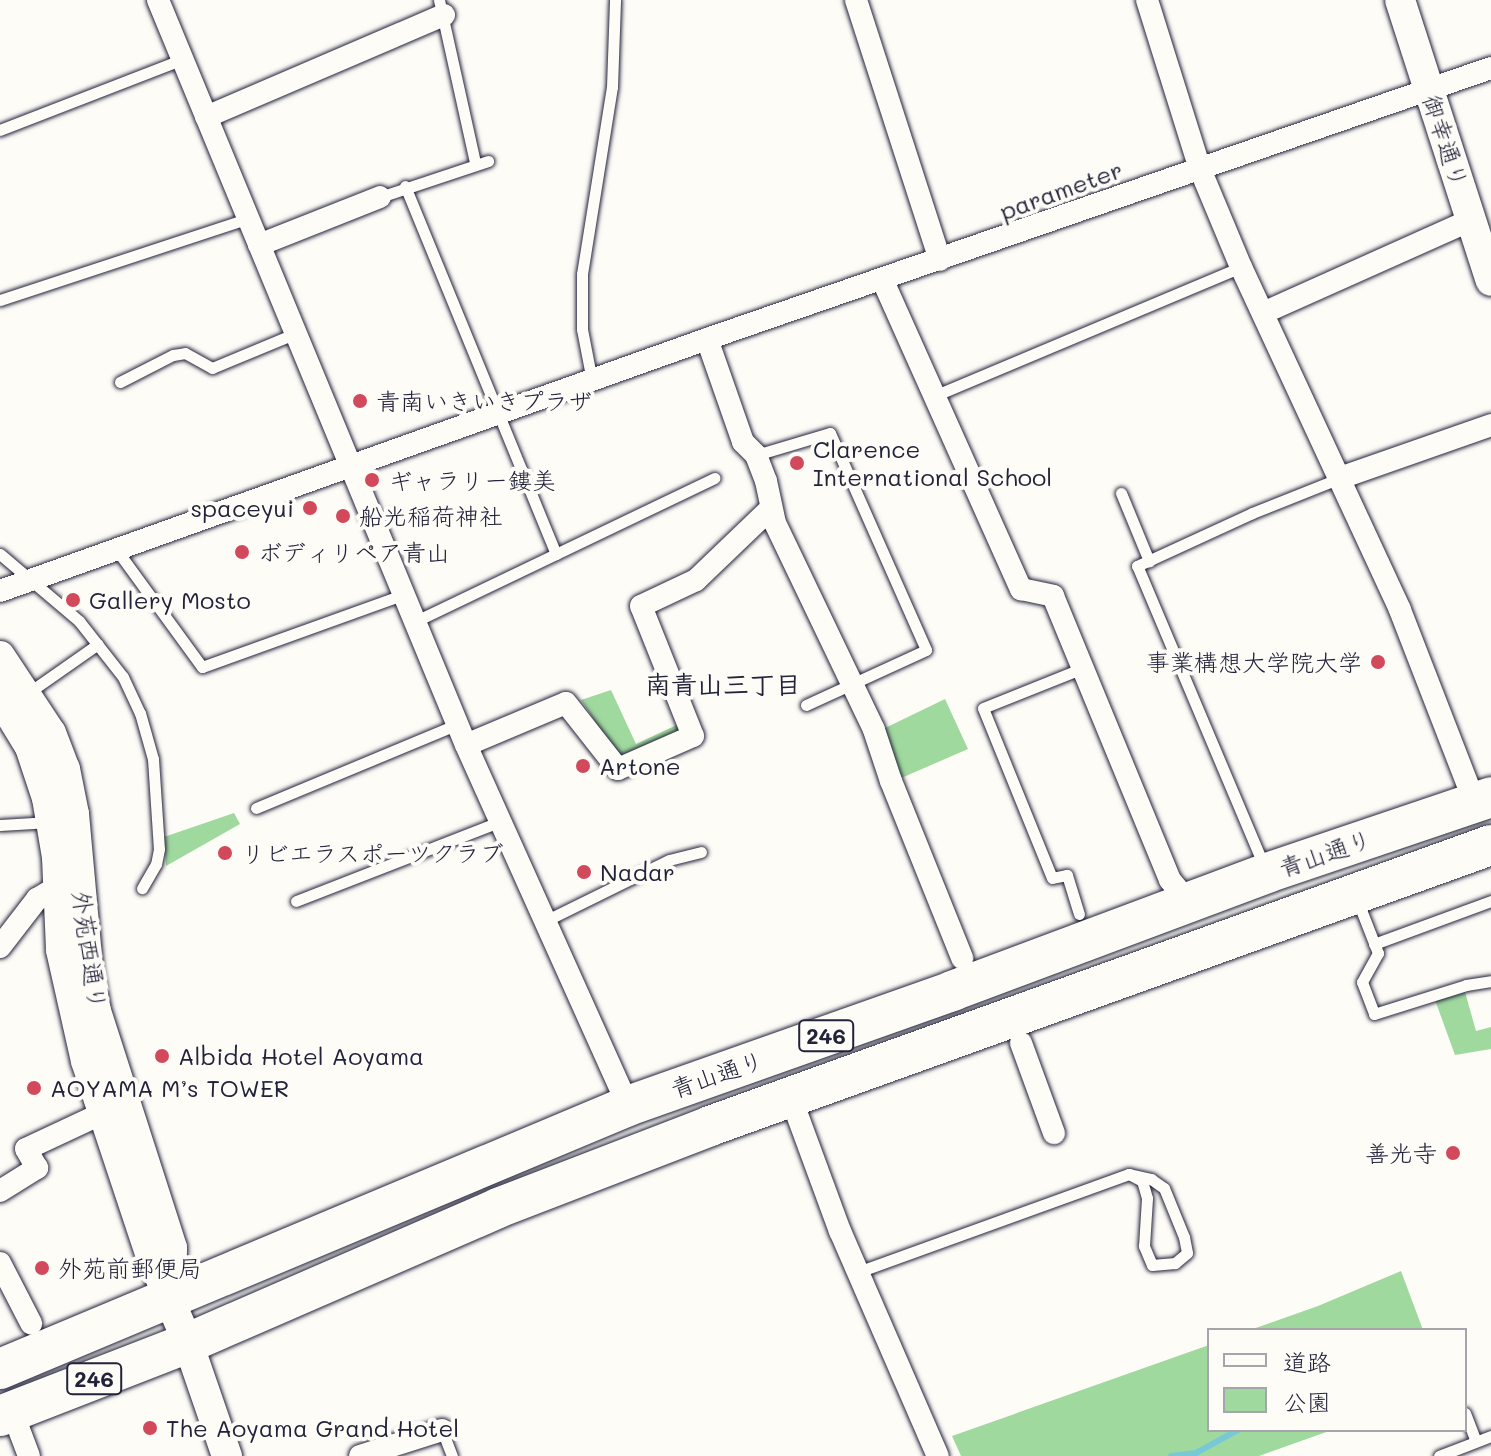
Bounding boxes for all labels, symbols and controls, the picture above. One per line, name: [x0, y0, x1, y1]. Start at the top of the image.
street label: 御幸通り: [1417, 91, 1475, 191]
street label: parameter: [996, 155, 1126, 225]
place label: 青南いきいきプラザ: [376, 387, 592, 415]
marker: 青南いきいきプラザ: [351, 392, 369, 410]
place label: Clarence International School: [813, 435, 1052, 491]
marker: Clarence International School: [788, 454, 806, 472]
place label: ギャラリー鏤美: [388, 466, 556, 494]
marker: ギャラリー鏤美: [363, 471, 381, 489]
place label: spaceyui: [191, 494, 294, 522]
marker: spaceyui: [301, 499, 319, 517]
place label: 船光稲荷神社: [359, 502, 503, 530]
marker: 船光稲荷神社: [334, 507, 352, 525]
place label: ボディリペア青山: [258, 538, 450, 566]
marker: ボディリペア青山: [233, 543, 251, 561]
place label: Gallery Mosto: [89, 586, 251, 614]
marker: Gallery Mosto: [64, 591, 82, 609]
place label: 事業構想大学院大学: [1146, 648, 1362, 676]
marker: 事業構想大学院大学: [1369, 653, 1387, 671]
district label: 南青山三丁目: [645, 669, 801, 701]
place label: Artone: [599, 752, 681, 780]
marker: Artone: [574, 757, 592, 775]
street label: 青山通り: [1275, 824, 1375, 882]
place label: リビエラスポーツクラブ: [241, 839, 505, 867]
marker: リビエラスポーツクラブ: [216, 844, 234, 862]
place label: Nadar: [600, 858, 675, 886]
marker: Nadar: [575, 863, 593, 881]
street label: 外苑西通り: [67, 889, 113, 1011]
road number: 246: [798, 1018, 854, 1054]
place label: Albida Hotel Aoyama: [178, 1042, 424, 1070]
street label: 青山通り: [667, 1045, 767, 1103]
marker: Albida Hotel Aoyama: [153, 1047, 171, 1065]
place label: AOYAMA M’s TOWER: [50, 1074, 289, 1102]
marker: AOYAMA M’s TOWER: [25, 1079, 43, 1097]
place label: 善光寺: [1365, 1139, 1437, 1167]
marker: 善光寺: [1444, 1144, 1462, 1162]
place label: 外苑前郵便局: [58, 1254, 202, 1282]
marker: 外苑前郵便局: [33, 1259, 51, 1277]
legend: [1207, 1328, 1467, 1432]
text: 道路: [1283, 1346, 1331, 1377]
road number: 246: [66, 1361, 122, 1397]
text: 公園: [1283, 1386, 1331, 1417]
place label: The Aoyama Grand Hotel: [166, 1414, 459, 1442]
marker: The Aoyama Grand Hotel: [141, 1419, 159, 1437]

